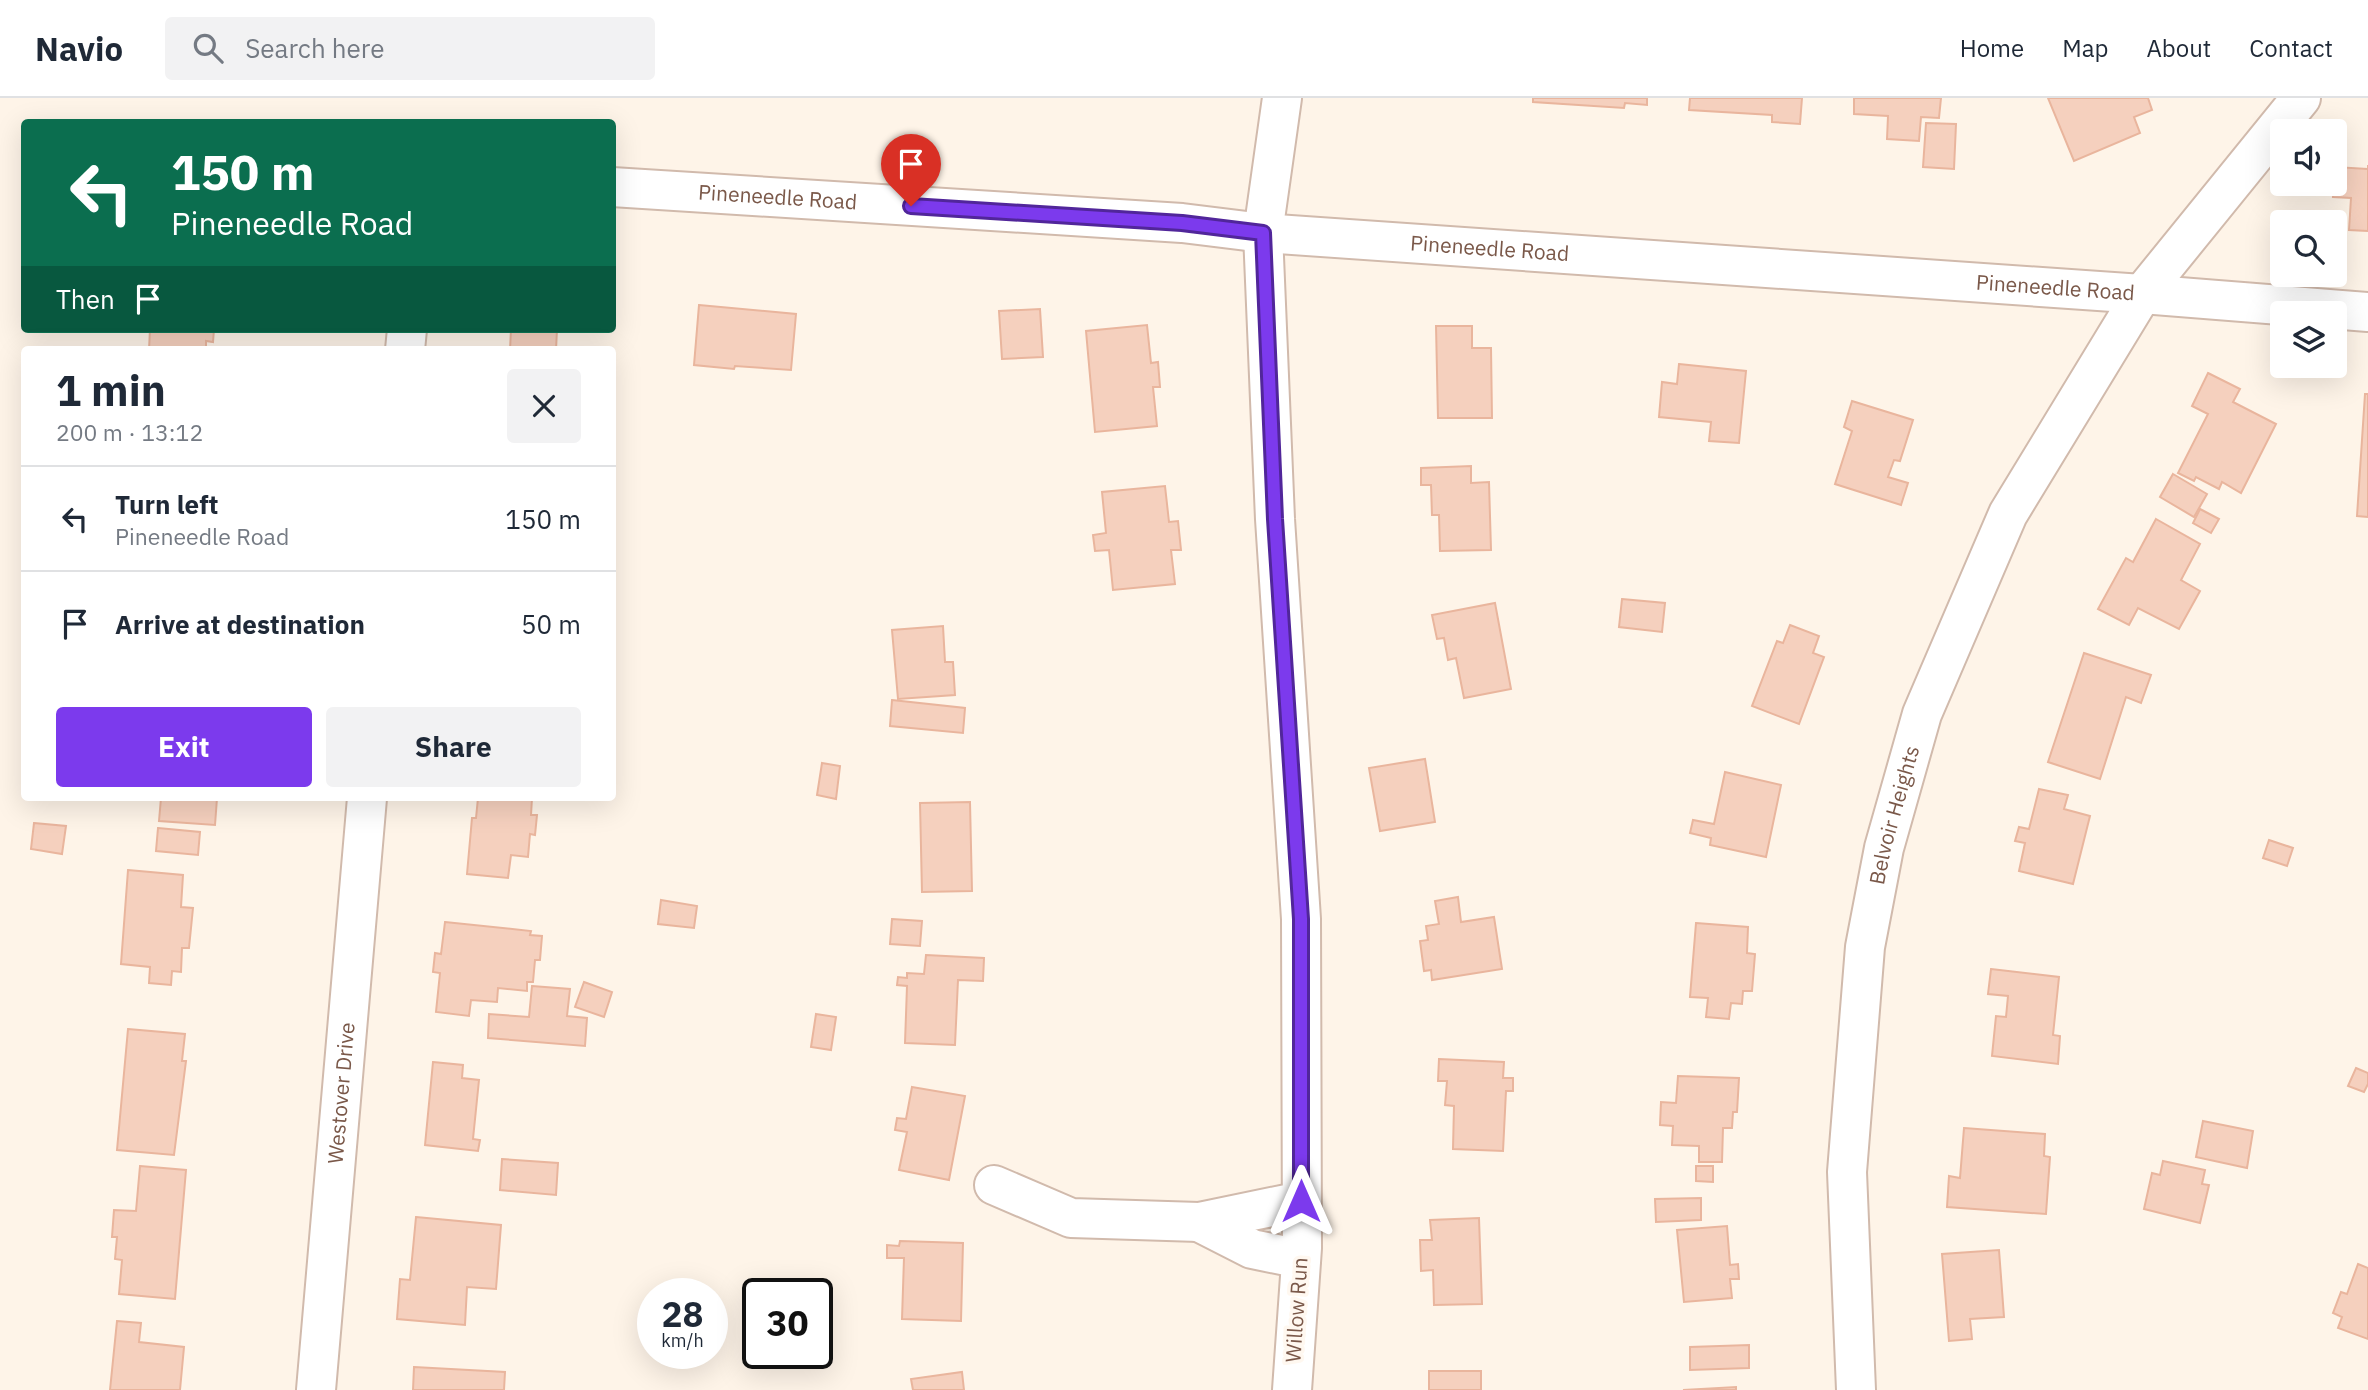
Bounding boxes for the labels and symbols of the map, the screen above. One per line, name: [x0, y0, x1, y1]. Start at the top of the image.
pin: [881, 134, 941, 206]
street label: Pineneedle Road: [697, 177, 858, 215]
street label: Pineneedle Road: [1409, 228, 1570, 267]
street label: Pineneedle Road: [1975, 268, 2136, 306]
street label: Belvoir Heights: [1862, 742, 1925, 887]
street label: Westover Drive: [321, 1021, 361, 1165]
position arrow: [1264, 1164, 1338, 1238]
street label: Willow Run: [1278, 1256, 1314, 1363]
speed limit sign: 30: [742, 1278, 833, 1369]

